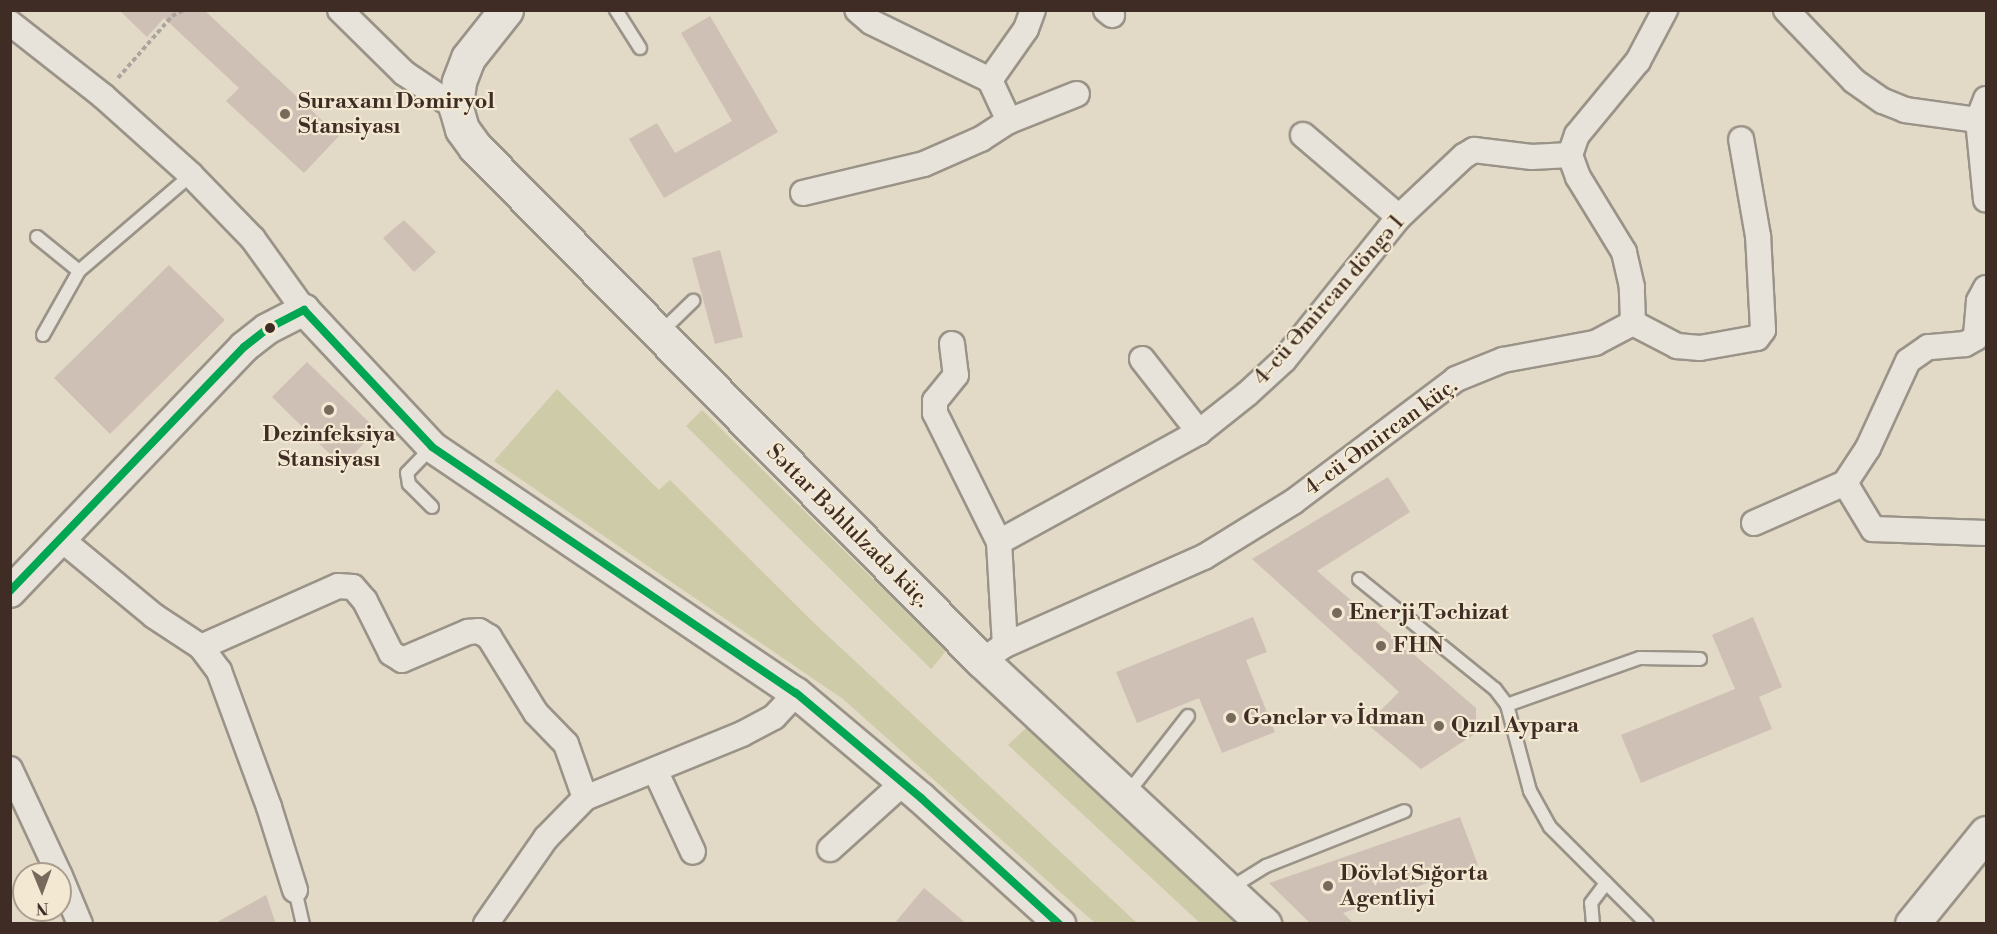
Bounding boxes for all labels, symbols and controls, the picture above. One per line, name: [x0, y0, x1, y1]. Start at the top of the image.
place label: Suraxanı Dəmiryol Stansiyası: [298, 88, 495, 140]
marker: Suraxanı Dəmiryol Stansiyası: [276, 105, 294, 123]
street label: 4-cü Əmircan döngə 1: [1248, 210, 1410, 390]
unlabelled marker: [264, 322, 276, 334]
street label: 4-cü Əmircan küç.: [1299, 373, 1463, 501]
marker: Dezinfeksiya Stansiyası: [320, 401, 338, 419]
place label: Dezinfeksiya Stansiyası: [263, 421, 395, 472]
street label: Səttar Bəhlulzadə küç.: [761, 439, 935, 613]
place label: Enerji Təchizat: [1349, 600, 1509, 626]
marker: Enerji Təchizat: [1330, 606, 1344, 620]
place label: FHN: [1393, 633, 1444, 659]
marker: FHN: [1374, 639, 1388, 653]
place label: Gənclər və İdman: [1243, 705, 1425, 731]
marker: Gənclər və İdman: [1224, 711, 1238, 725]
place label: Qızıl Aypara: [1451, 713, 1579, 739]
marker: Qızıl Aypara: [1432, 719, 1446, 733]
place label: Dövlət Sığorta Agentliyi: [1340, 860, 1488, 912]
north arrow: [12, 862, 72, 922]
marker: Dövlət Sığorta Agentliyi: [1321, 879, 1335, 893]
text: N: [36, 898, 49, 918]

